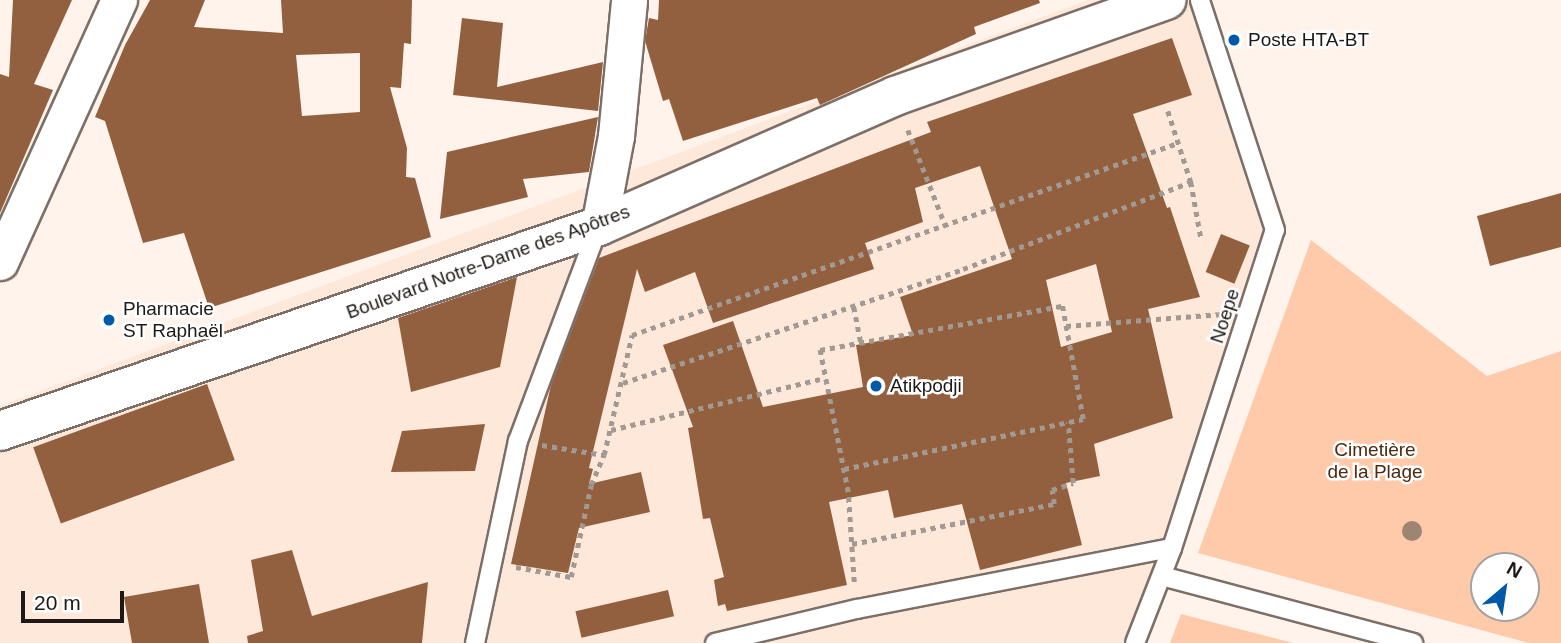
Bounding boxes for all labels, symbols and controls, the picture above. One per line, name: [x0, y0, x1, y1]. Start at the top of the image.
place label: Poste HTA-BT: [1248, 29, 1369, 51]
marker: Poste HTA-BT: [1226, 32, 1242, 48]
street label: Boulevard Notre-Dame des Apôtres: [343, 200, 633, 324]
street label: Noepe: [1206, 286, 1244, 346]
place label: Pharmacie ST Raphaël: [123, 298, 223, 342]
marker: Pharmacie ST Raphaël: [101, 312, 117, 328]
place label: Atikpodji: [890, 375, 962, 397]
marker: Atikpodji: [868, 378, 884, 394]
park label: Cimetière de la Plage: [1327, 439, 1423, 483]
north arrow: [1470, 552, 1540, 622]
text: N: [1503, 557, 1526, 582]
scale bar: [24, 576, 128, 620]
text: 20 m: [34, 591, 81, 614]

